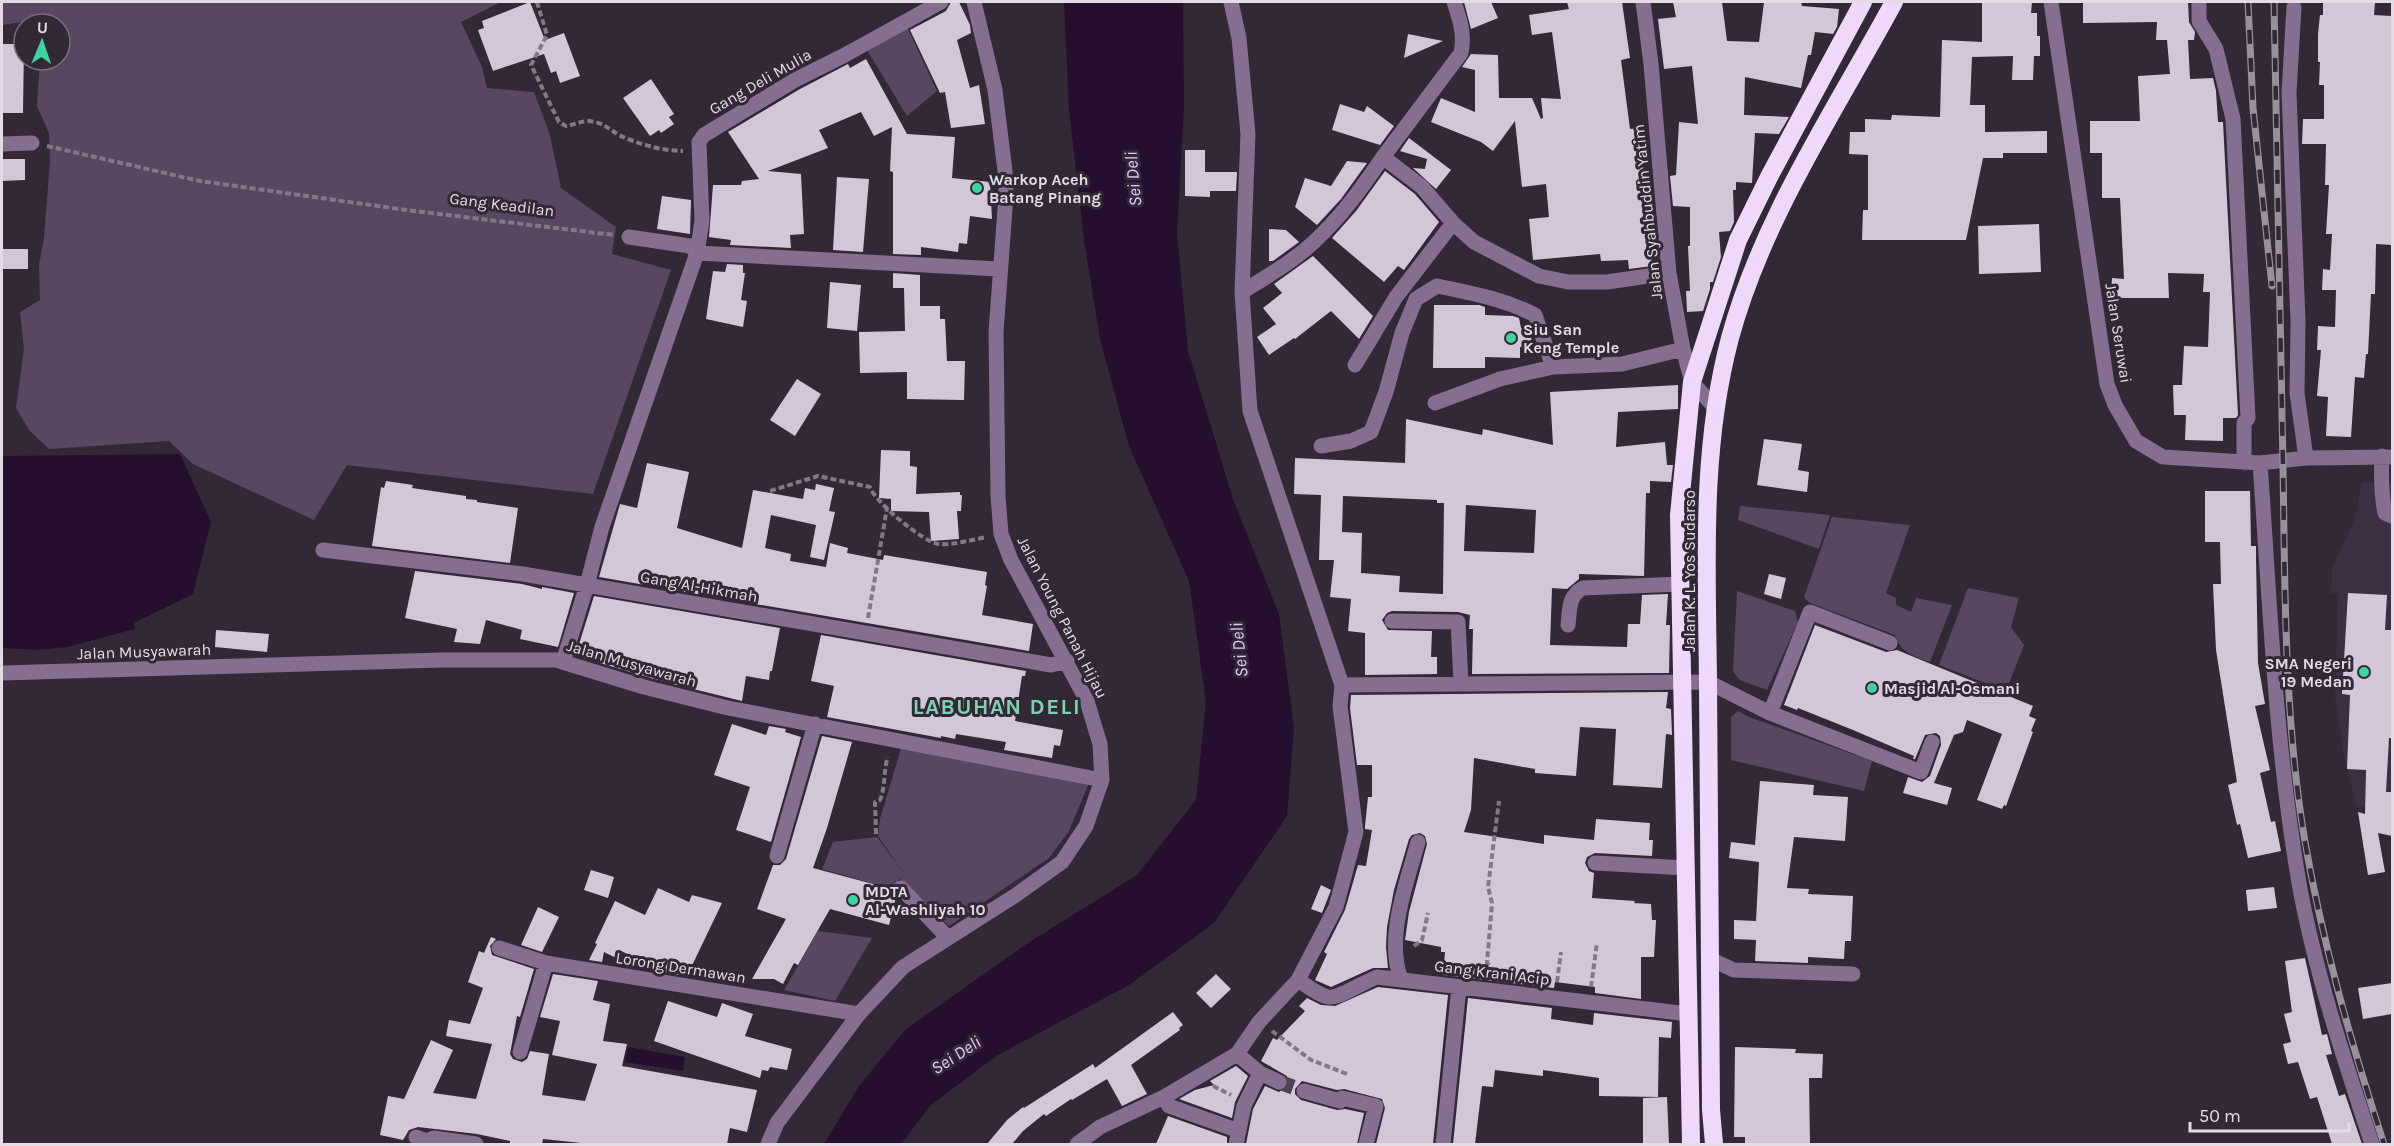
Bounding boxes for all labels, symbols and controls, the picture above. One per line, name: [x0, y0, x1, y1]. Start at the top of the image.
north arrow: [12, 12, 72, 72]
text: U: [37, 18, 48, 37]
street label: Gang Deli Mulia: [706, 45, 815, 118]
street label: Jalan Syahbuddin Yatim: [1629, 123, 1666, 301]
water label: Sei Deli: [1120, 150, 1146, 207]
place label: Warkop Aceh Batang Pinang: [989, 170, 1101, 207]
marker: Warkop Aceh Batang Pinang: [970, 181, 984, 195]
street label: Gang Keadilan: [448, 189, 555, 220]
street label: Jalan Seruwai: [2101, 282, 2136, 384]
place label: Siu San Keng Temple: [1523, 320, 1619, 357]
marker: Siu San Keng Temple: [1504, 331, 1518, 345]
street label: Jalan K. L. Yos Sudarso: [1680, 490, 1699, 652]
street label: Jalan Young Panah Hijau: [1013, 533, 1112, 701]
street label: Gang Al-Hikmah: [639, 567, 759, 606]
water label: Sei Deli: [1225, 621, 1253, 679]
street label: Jalan Musyawarah: [565, 636, 699, 691]
street label: Jalan Musyawarah: [77, 640, 211, 663]
place label: SMA Negeri 19 Medan: [2264, 654, 2352, 691]
marker: SMA Negeri 19 Medan: [2357, 665, 2371, 679]
place label: Masjid Al-Osmani: [1884, 679, 2020, 698]
marker: Masjid Al-Osmani: [1865, 681, 1879, 695]
district label: LABUHAN DELI: [913, 694, 1081, 720]
place label: MDTA Al-Washliyah 10: [865, 882, 986, 919]
marker: MDTA Al-Washliyah 10: [846, 893, 860, 907]
street label: Lorong Dermawan: [614, 948, 747, 987]
street label: Gang Krani Acip: [1433, 956, 1551, 989]
water label: Sei Deli: [927, 1031, 985, 1079]
scale bar: [2190, 1095, 2349, 1133]
text: 50 m: [2199, 1105, 2241, 1127]

